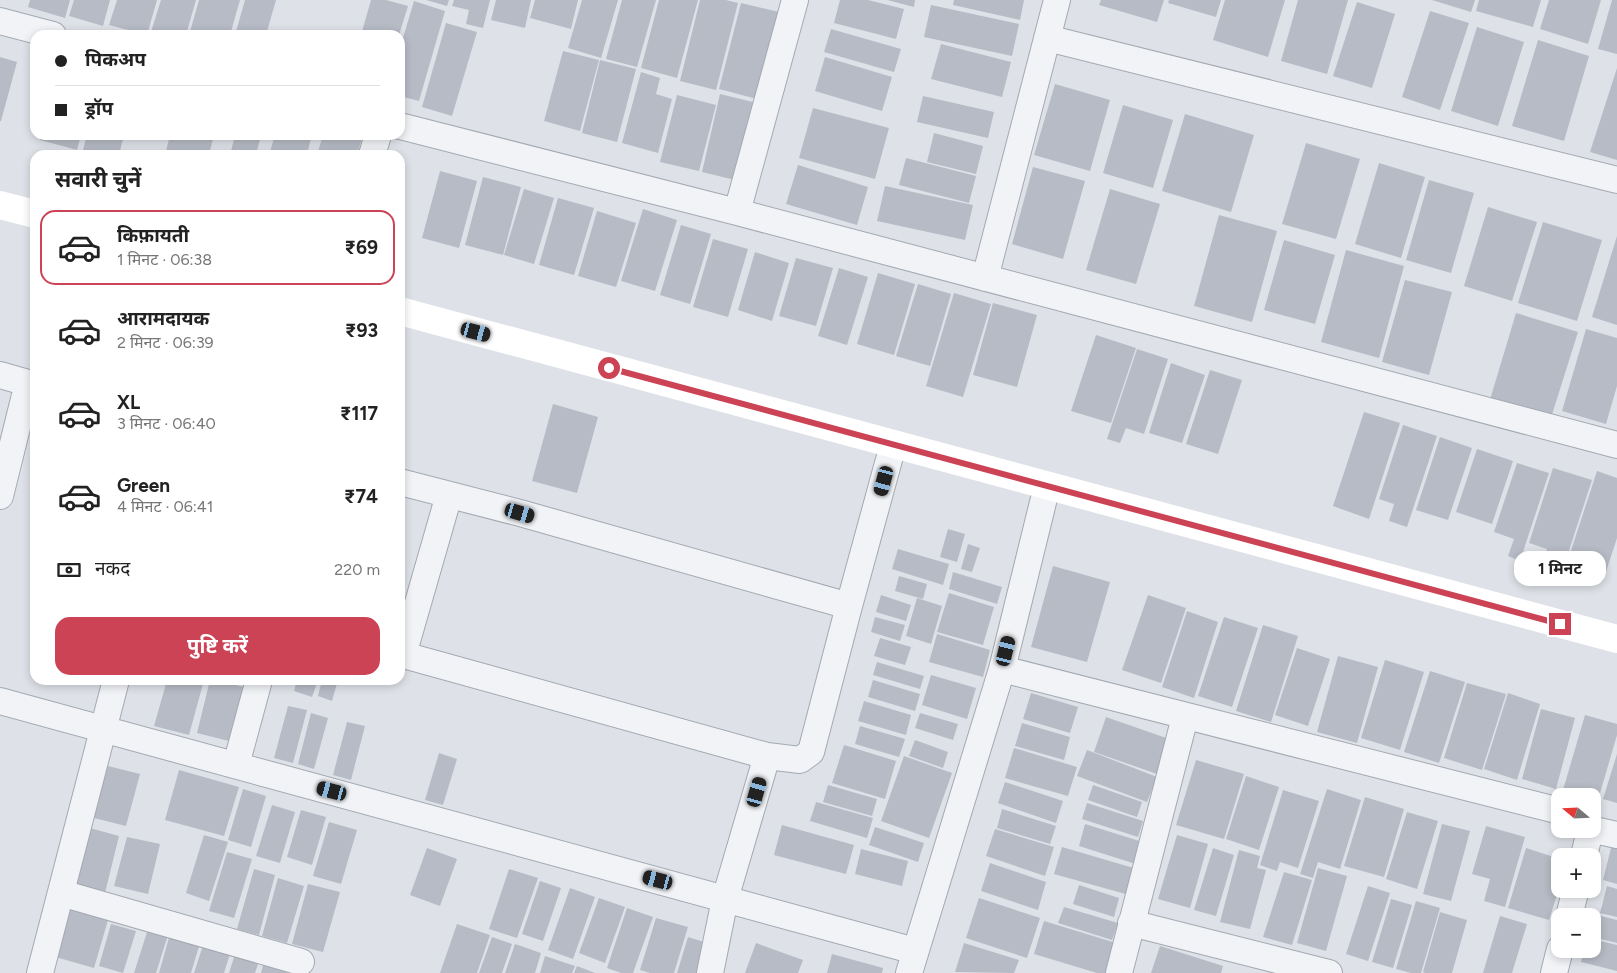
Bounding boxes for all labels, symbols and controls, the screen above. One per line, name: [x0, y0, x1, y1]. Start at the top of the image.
text: पिकअप: [85, 48, 146, 71]
text: ड्रॉप: [85, 97, 113, 120]
text: सवारी चुनें: [55, 166, 141, 193]
text: किफ़ायती: [117, 224, 189, 247]
icon: car: [57, 225, 102, 270]
text: ₹69: [345, 236, 378, 259]
text: 1 मिनट · 06:38: [117, 250, 212, 269]
text: आरामदायक: [117, 307, 209, 330]
icon: car: [57, 308, 102, 353]
text: ₹93: [345, 319, 378, 342]
car: [459, 321, 492, 343]
text: 2 मिनट · 06:39: [117, 333, 214, 352]
route start: [598, 357, 620, 379]
icon: car: [57, 391, 102, 436]
text: XL: [117, 391, 140, 414]
text: ₹117: [340, 402, 378, 425]
text: 3 मिनट · 06:40: [117, 414, 216, 433]
car: [872, 465, 895, 497]
icon: car: [57, 474, 102, 519]
text: Green: [117, 474, 170, 497]
text: ₹74: [344, 485, 378, 508]
text: 4 मिनट · 06:41: [117, 497, 213, 516]
car: [503, 502, 536, 524]
callout: 1 मिनट: [1514, 552, 1606, 586]
icon: cash: [55, 556, 83, 584]
text: नकद: [95, 557, 130, 580]
text: 1 मिनट: [1538, 559, 1582, 578]
text: 220 m: [334, 560, 380, 579]
route end: [1549, 613, 1571, 635]
button: पुष्टि करें: [55, 617, 380, 675]
car: [995, 635, 1016, 667]
car: [745, 776, 768, 808]
car: [315, 780, 348, 802]
north arrow: [1551, 788, 1601, 838]
map controls: [1551, 788, 1601, 958]
button: +: [1551, 848, 1601, 898]
car: [641, 869, 674, 891]
button: −: [1551, 908, 1601, 958]

